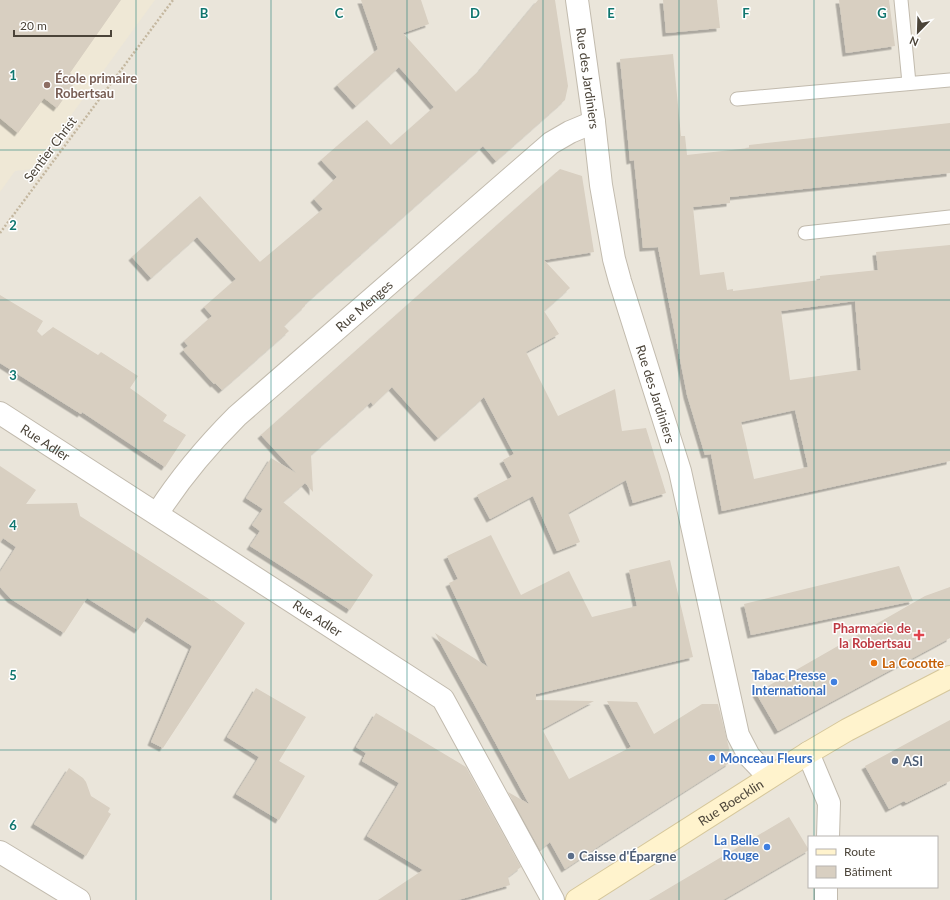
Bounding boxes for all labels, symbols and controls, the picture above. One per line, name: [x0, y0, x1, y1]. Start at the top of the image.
text: B: [200, 5, 209, 21]
text: C: [335, 5, 344, 21]
text: D: [470, 5, 480, 21]
text: E: [607, 5, 615, 21]
text: F: [742, 5, 750, 21]
text: G: [877, 5, 887, 21]
scale bar: [14, 12, 111, 38]
north arrow: [898, 12, 938, 52]
text: 20 m: [20, 18, 47, 33]
street label: Rue des Jardiniers: [573, 26, 603, 130]
text: N: [907, 34, 920, 49]
text: 1: [9, 67, 17, 83]
place label: École primaire Robertsau: [55, 70, 137, 101]
marker: École primaire Robertsau: [42, 80, 52, 90]
street label: Sentier Christ: [20, 113, 80, 185]
text: 2: [9, 217, 17, 233]
street label: Rue Menges: [332, 276, 396, 335]
street label: Rue des Jardiniers: [633, 343, 679, 446]
text: 3: [9, 367, 17, 383]
street label: Rue Adler: [18, 420, 73, 464]
text: 4: [9, 517, 17, 533]
street label: Rue Adler: [290, 596, 345, 640]
place label: Pharmacie de la Robertsau: [833, 620, 911, 651]
marker: Pharmacie de la Robertsau: [914, 630, 924, 640]
place label: La Cocotte: [882, 655, 944, 671]
marker: La Cocotte: [869, 658, 879, 668]
text: 5: [9, 667, 17, 683]
place label: Tabac Presse International: [752, 667, 826, 698]
marker: Tabac Presse International: [829, 677, 839, 687]
place label: Monceau Fleurs: [720, 750, 813, 766]
marker: Monceau Fleurs: [707, 753, 717, 763]
place label: ASI: [902, 753, 923, 769]
marker: ASI: [890, 756, 900, 766]
street label: Rue Boecklin: [695, 776, 766, 829]
text: 6: [9, 817, 17, 833]
place label: La Belle Rouge: [714, 832, 759, 863]
legend: [808, 836, 938, 888]
marker: La Belle Rouge: [762, 842, 772, 852]
text: Route: [844, 844, 875, 859]
place label: Caisse d'Épargne: [579, 848, 676, 864]
marker: Caisse d'Épargne: [566, 851, 576, 861]
text: Bâtiment: [844, 864, 893, 879]

